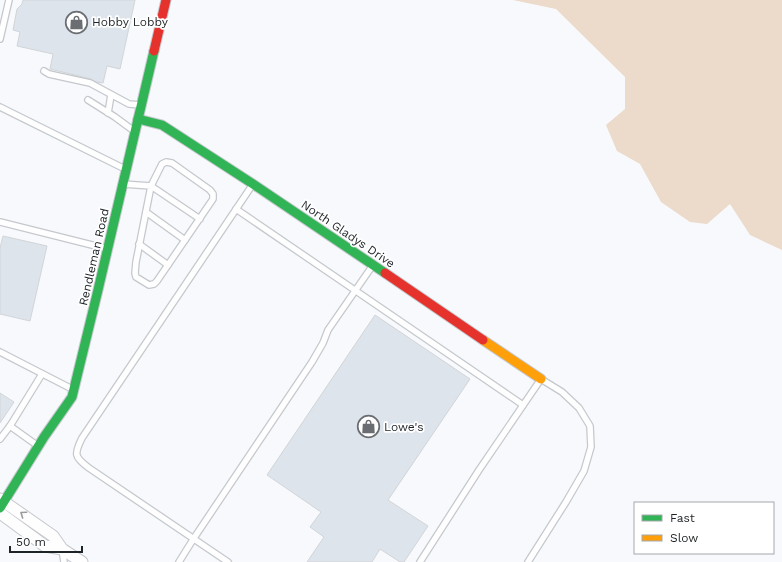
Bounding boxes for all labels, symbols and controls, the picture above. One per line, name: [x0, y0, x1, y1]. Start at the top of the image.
shop icon: Hobby Lobby: [64, 9, 90, 35]
place label: Hobby Lobby: [92, 15, 169, 29]
street label: North Gladys Drive: [298, 197, 398, 271]
street label: Rendleman Road: [76, 207, 112, 307]
shop icon: Lowe's: [355, 414, 381, 440]
place label: Lowe's: [384, 420, 424, 434]
legend: [634, 502, 774, 554]
text: Fast: [670, 511, 695, 525]
one-way arrow: [20, 512, 27, 519]
scale bar: [10, 528, 82, 554]
text: Slow: [670, 531, 698, 545]
text: 50 m: [16, 535, 46, 549]

